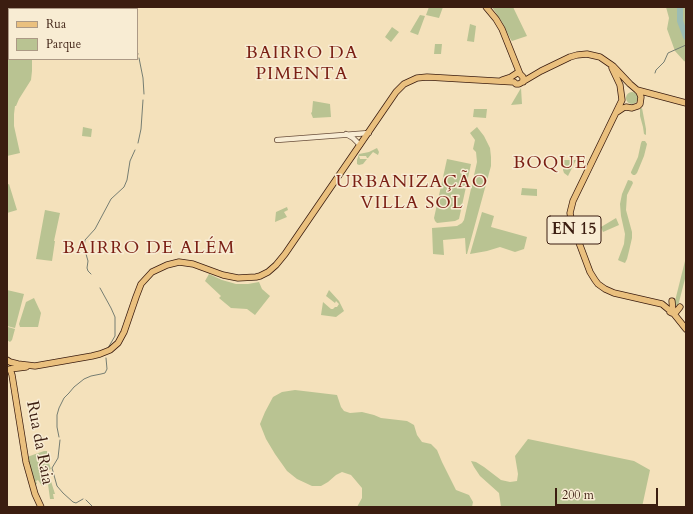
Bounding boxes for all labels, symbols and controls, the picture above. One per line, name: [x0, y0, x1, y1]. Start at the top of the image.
legend: [8, 8, 138, 60]
text: Rua: [46, 16, 66, 32]
text: Parque: [46, 36, 81, 52]
district label: BAIRRO DA PIMENTA: [246, 43, 358, 86]
district label: BOQUE: [513, 153, 587, 175]
district label: URBANIZAÇÃO VILLA SOL: [336, 172, 488, 214]
road number: EN 15: [547, 216, 601, 244]
district label: BAIRRO DE ALÉM: [63, 238, 235, 260]
street label: Rua da Raia: [21, 399, 57, 487]
scale bar: [557, 480, 660, 506]
text: 200 m: [562, 487, 594, 503]

